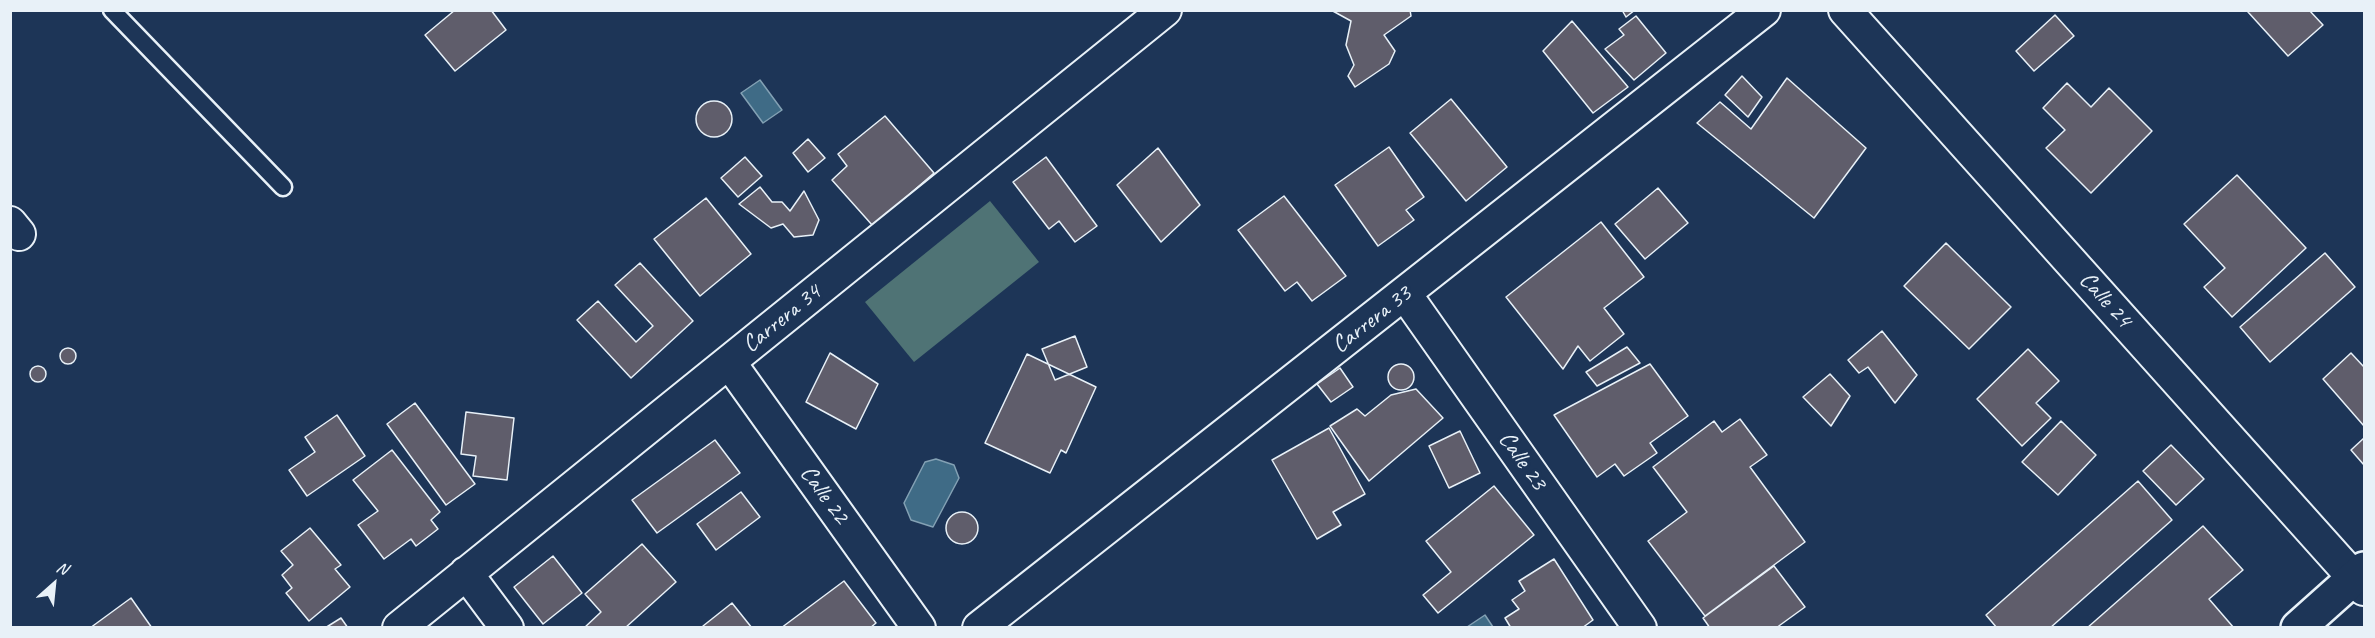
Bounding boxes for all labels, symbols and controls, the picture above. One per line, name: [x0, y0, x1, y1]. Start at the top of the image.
street label: Calle 24: [2073, 266, 2137, 334]
street label: Carrera 34: [737, 279, 827, 359]
street label: Carrera 33: [1327, 280, 1417, 360]
street label: Calle 23: [1492, 426, 1552, 496]
street label: Calle 22: [793, 460, 855, 530]
north arrow: [24, 554, 84, 614]
text: N: [53, 557, 71, 579]

